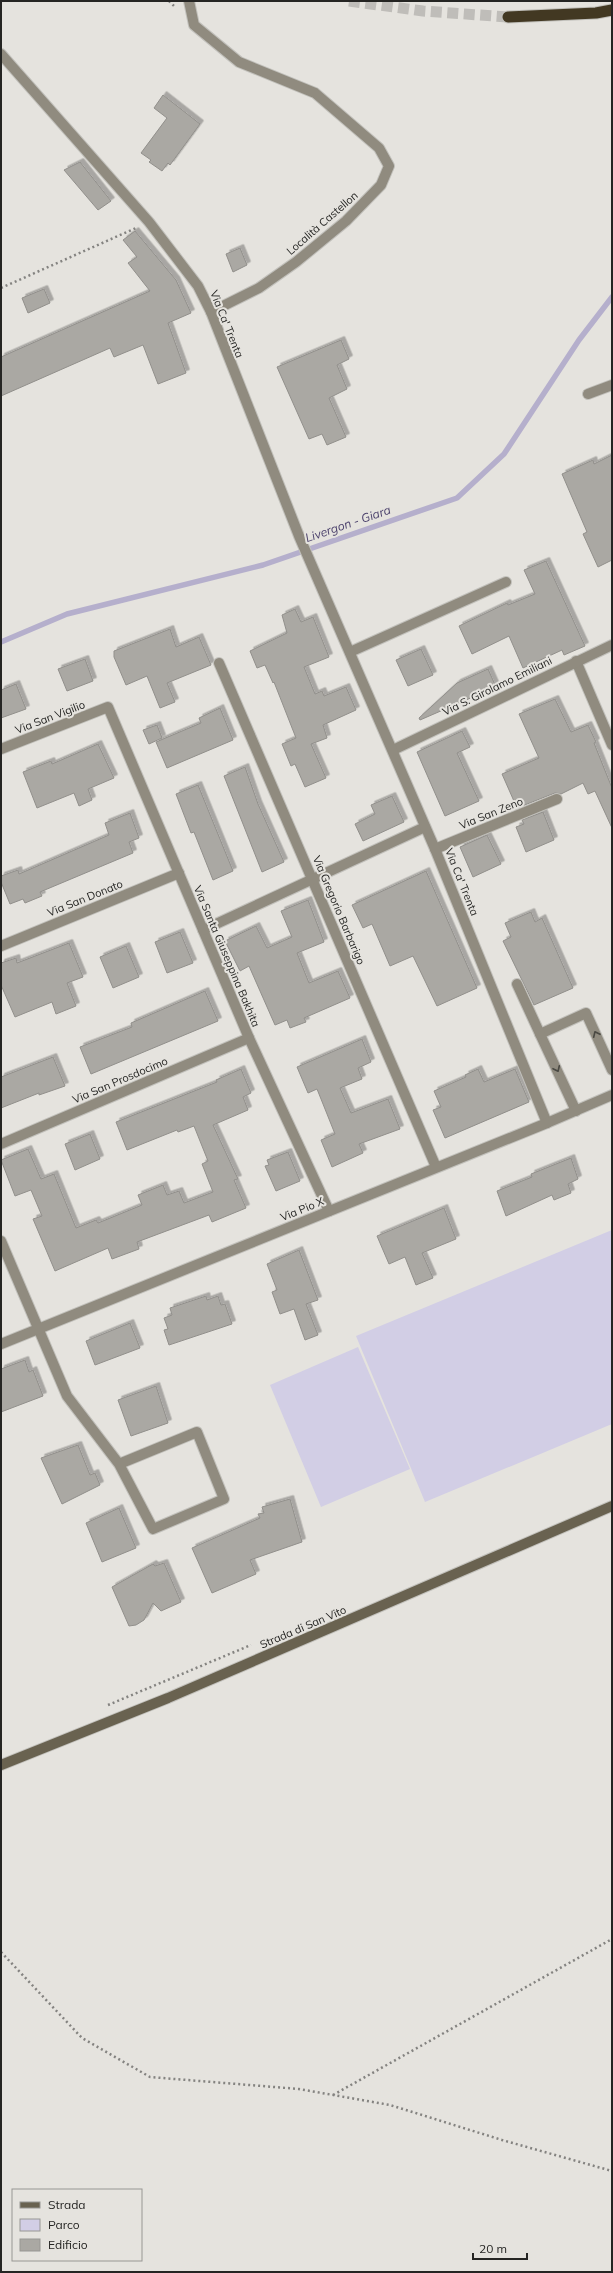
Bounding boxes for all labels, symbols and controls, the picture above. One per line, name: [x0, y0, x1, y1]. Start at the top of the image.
street label: Località Castellon: [283, 188, 361, 258]
street label: Via Ca' Trenta: [207, 288, 247, 360]
water label: Livergon - Giara: [303, 502, 393, 545]
street label: Via S. Girolamo Emiliani: [440, 653, 554, 719]
street label: Via San Vigilio: [13, 697, 87, 737]
street label: Via San Zeno: [457, 794, 525, 832]
street label: Via Ca' Trenta: [442, 846, 482, 918]
street label: Via Gregorio Barbarigo: [310, 853, 368, 967]
street label: Via San Donato: [45, 876, 125, 920]
street label: Via Santa Giuseppina Bakhita: [191, 883, 263, 1029]
one-way arrow: [593, 1031, 601, 1039]
street label: Via San Prosdocimo: [70, 1054, 170, 1106]
one-way arrow: [552, 1065, 560, 1072]
street label: Via Pio X: [278, 1194, 327, 1224]
street label: Strada di San Vito: [258, 1602, 348, 1652]
legend: [12, 2189, 142, 2261]
text: Strada: [48, 2197, 86, 2212]
text: Parco: [48, 2217, 80, 2232]
scale bar: [473, 2235, 527, 2261]
text: Edificio: [48, 2237, 88, 2252]
text: 20 m: [479, 2241, 507, 2256]

